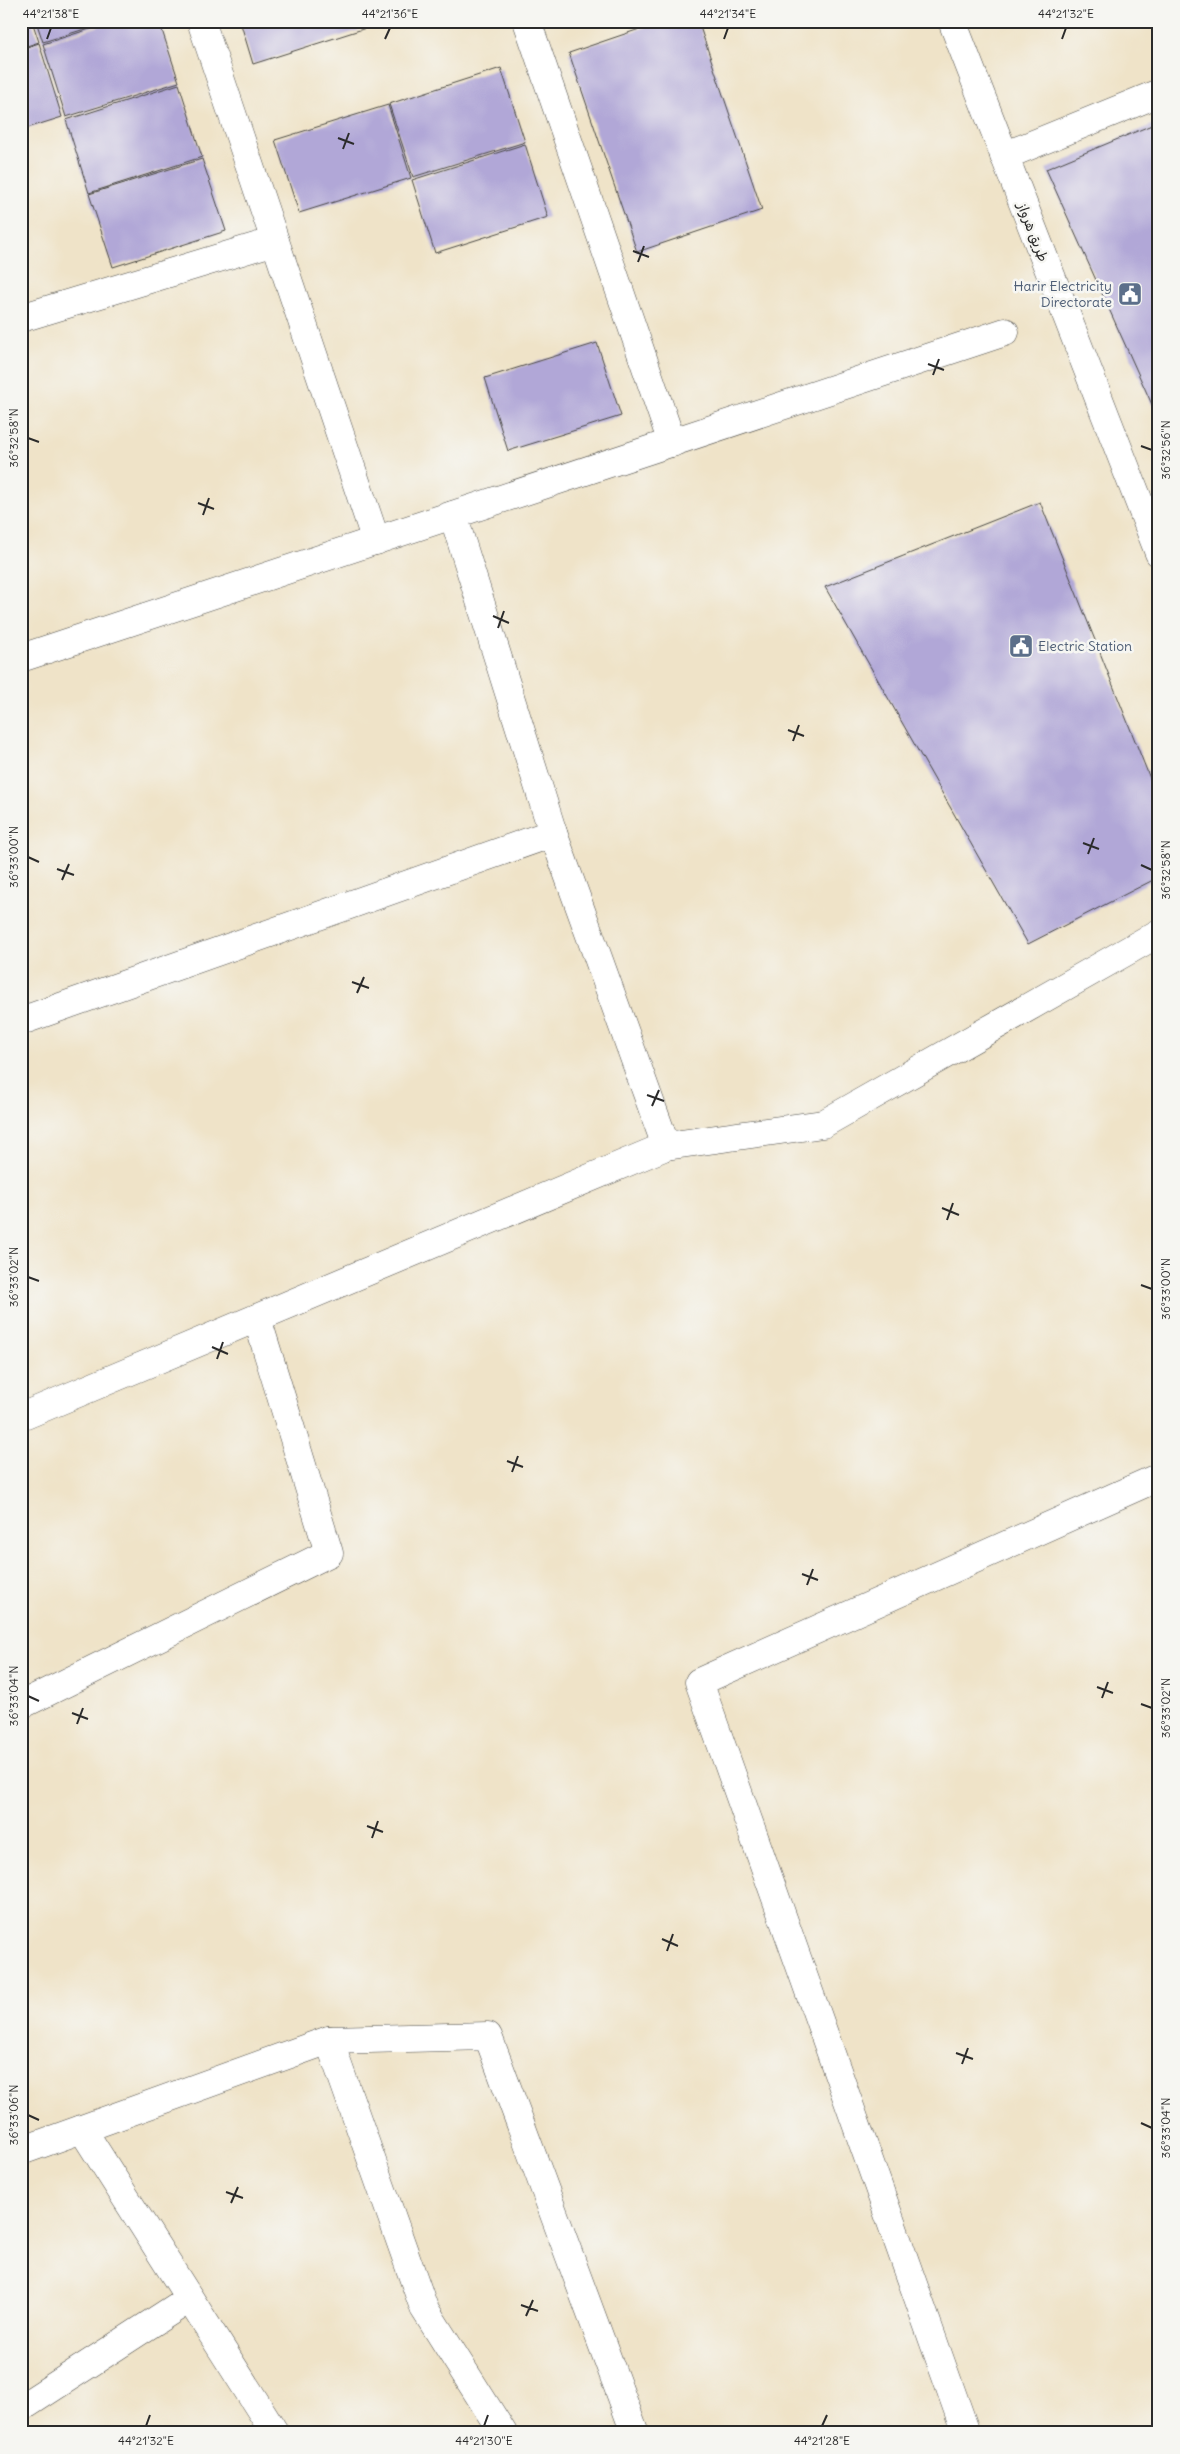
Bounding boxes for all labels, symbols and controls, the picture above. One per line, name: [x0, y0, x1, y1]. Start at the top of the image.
text: 44°21'38"E: [23, 6, 79, 21]
text: 44°21'36"E: [362, 6, 418, 21]
text: 44°21'34"E: [700, 6, 756, 21]
text: 44°21'32"E: [1038, 6, 1094, 21]
street label: طريق هرواز: [1013, 199, 1053, 264]
place label: Harir Electricity Directorate: [1014, 277, 1112, 311]
public building icon: Harir Electricity Directorate: [1117, 281, 1143, 307]
text: 36°32'58"N: [6, 408, 21, 468]
text: 36°32'56"N: [1158, 420, 1173, 480]
public building icon: Electric Station: [1008, 633, 1034, 659]
place label: Electric Station: [1038, 637, 1132, 655]
text: 36°33'00"N: [6, 826, 21, 888]
text: 36°32'58"N: [1158, 840, 1173, 900]
text: 36°33'02"N: [6, 1247, 21, 1307]
text: 36°33'00"N: [1158, 1258, 1173, 1320]
text: 36°33'04"N: [6, 1666, 21, 1726]
text: 36°33'02"N: [1158, 1678, 1173, 1738]
text: 36°33'06"N: [6, 2085, 21, 2145]
text: 36°33'04"N: [1158, 2098, 1173, 2158]
text: 44°21'32"E: [118, 2433, 174, 2448]
text: 44°21'30"E: [455, 2433, 513, 2448]
text: 44°21'28"E: [794, 2433, 850, 2448]

